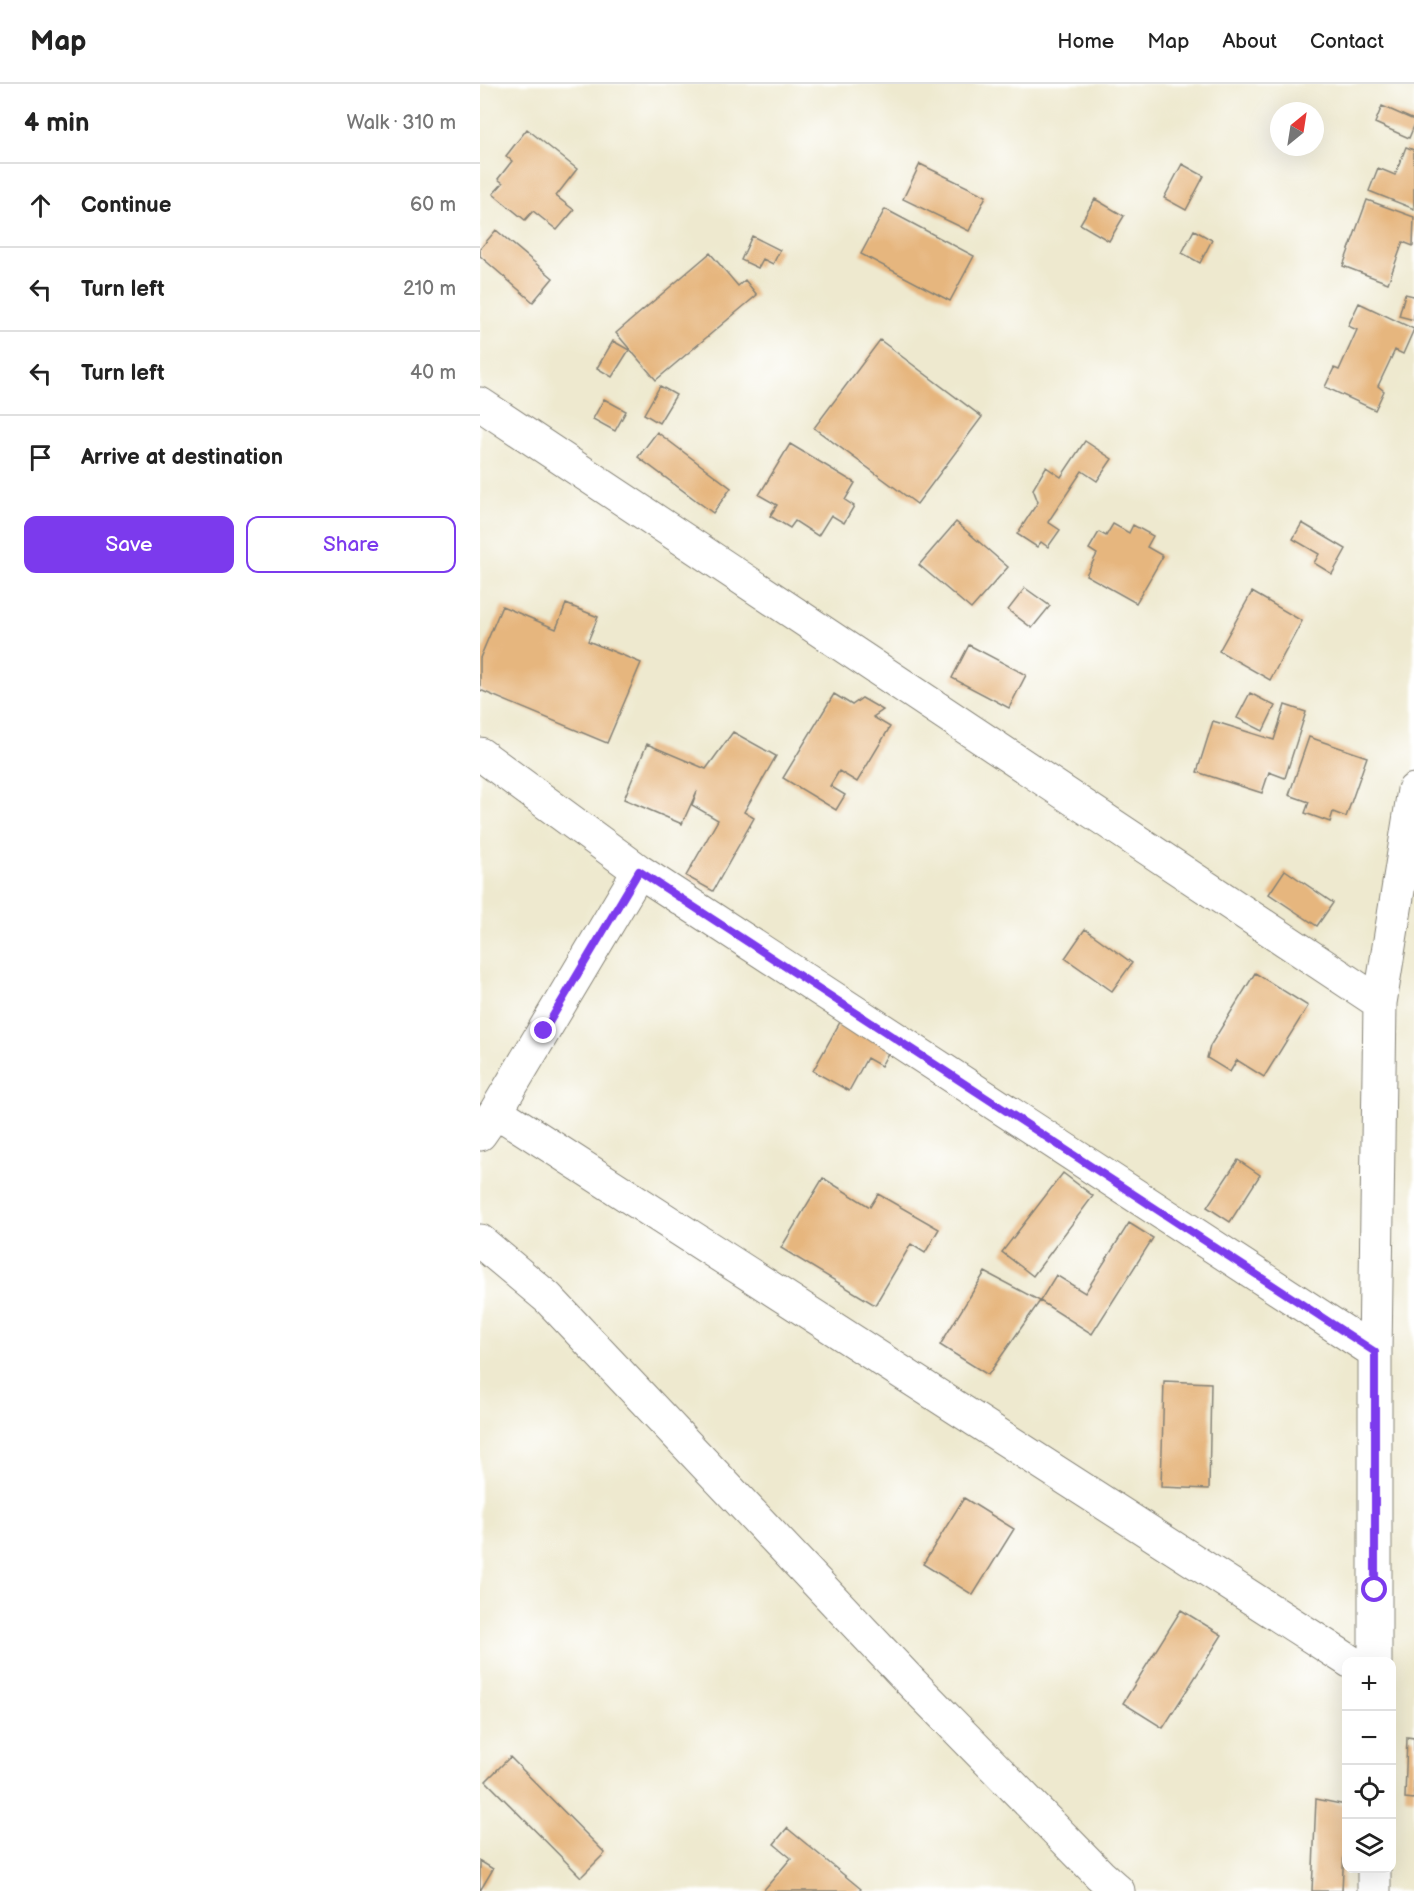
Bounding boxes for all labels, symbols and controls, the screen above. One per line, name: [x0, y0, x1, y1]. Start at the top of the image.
text: Map: [30, 25, 86, 58]
text: Home: [1057, 29, 1114, 54]
text: Map: [1147, 29, 1189, 54]
text: About: [1222, 29, 1277, 54]
text: Contact: [1310, 29, 1384, 54]
north arrow: [1270, 102, 1324, 156]
text: 4 min: [24, 108, 89, 139]
text: Walk · 310 m: [347, 111, 456, 135]
icon: ahead: [24, 189, 57, 222]
text: Continue: [81, 192, 171, 219]
text: 60 m: [410, 193, 456, 217]
icon: left: [24, 273, 57, 306]
text: Turn left: [81, 276, 165, 303]
text: 210 m: [403, 277, 456, 301]
icon: left: [24, 357, 57, 390]
text: Turn left: [81, 360, 165, 387]
text: 40 m: [410, 361, 456, 385]
icon: arrive: [24, 441, 57, 474]
text: Arrive at destination: [81, 444, 283, 471]
button: Save: [24, 516, 234, 573]
button: Share: [246, 516, 456, 573]
route end: [530, 1017, 556, 1043]
route start: [1361, 1576, 1387, 1602]
map controls: [1342, 1657, 1396, 1873]
button: +: [1342, 1657, 1396, 1711]
button: −: [1342, 1711, 1396, 1765]
button: locate: [1342, 1765, 1396, 1819]
button: layers: [1342, 1819, 1396, 1873]

